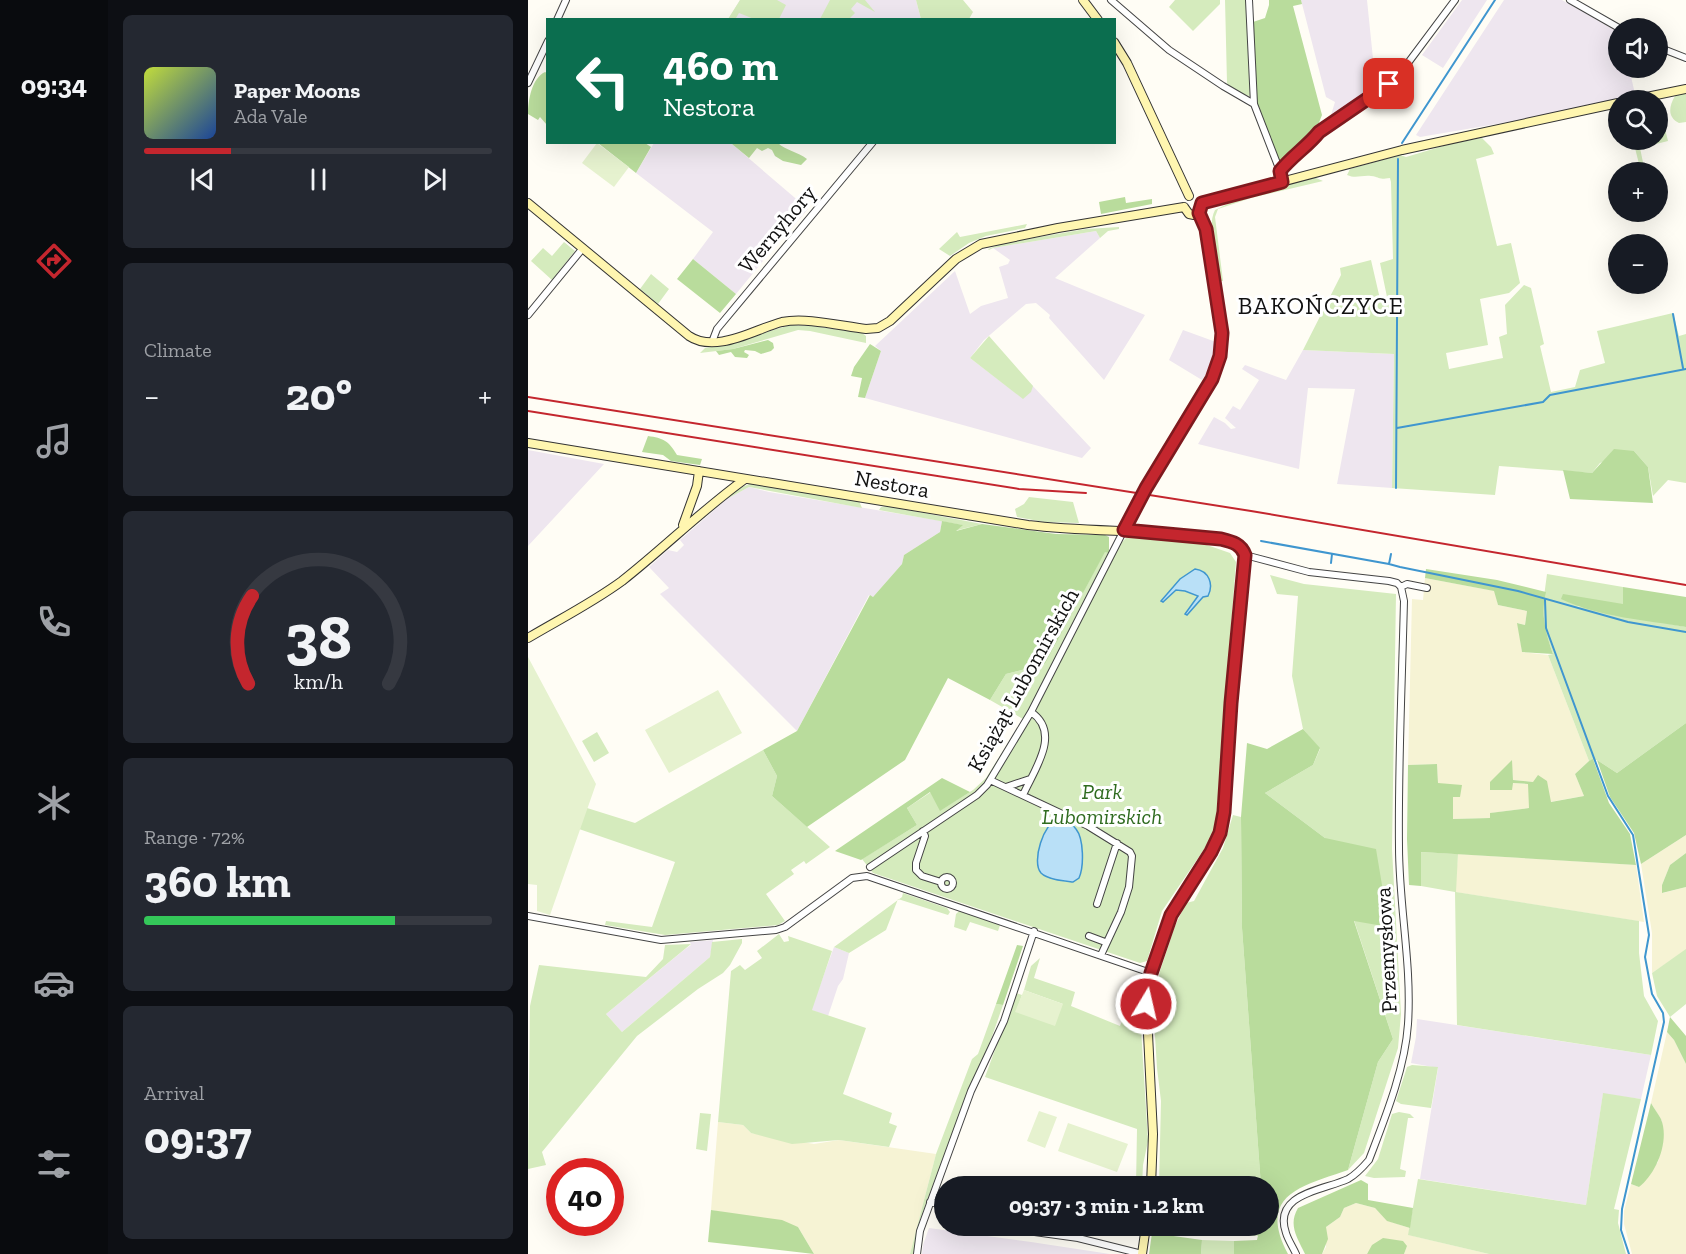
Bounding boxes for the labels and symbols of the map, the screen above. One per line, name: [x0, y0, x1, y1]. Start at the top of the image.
pin: [1363, 58, 1414, 109]
street label: Wernyhory: [733, 179, 822, 278]
district label: BAKOŃCZYCE: [1238, 291, 1404, 320]
street label: Nestora: [853, 464, 932, 504]
street label: Książąt Lubomirskich: [961, 583, 1085, 777]
park label: Park Lubomirskich: [1042, 778, 1162, 830]
street label: Przemysłowa: [1369, 886, 1403, 1014]
position arrow: [1114, 972, 1178, 1036]
speed limit sign: 40: [546, 1158, 624, 1236]

